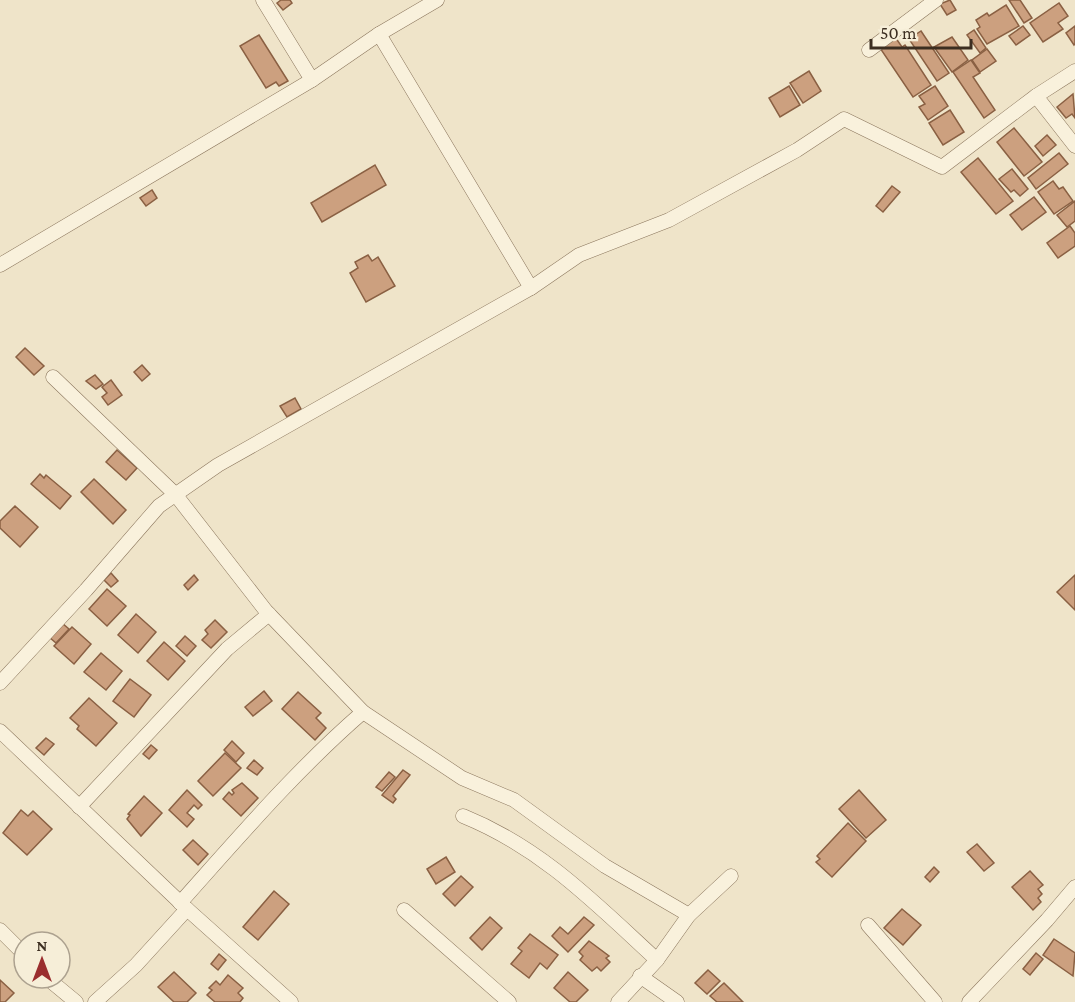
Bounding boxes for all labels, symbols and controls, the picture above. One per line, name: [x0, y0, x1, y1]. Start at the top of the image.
scale bar: [871, 12, 972, 50]
text: 50 m: [880, 23, 917, 43]
north arrow: [12, 930, 72, 990]
text: N: [37, 937, 48, 954]

